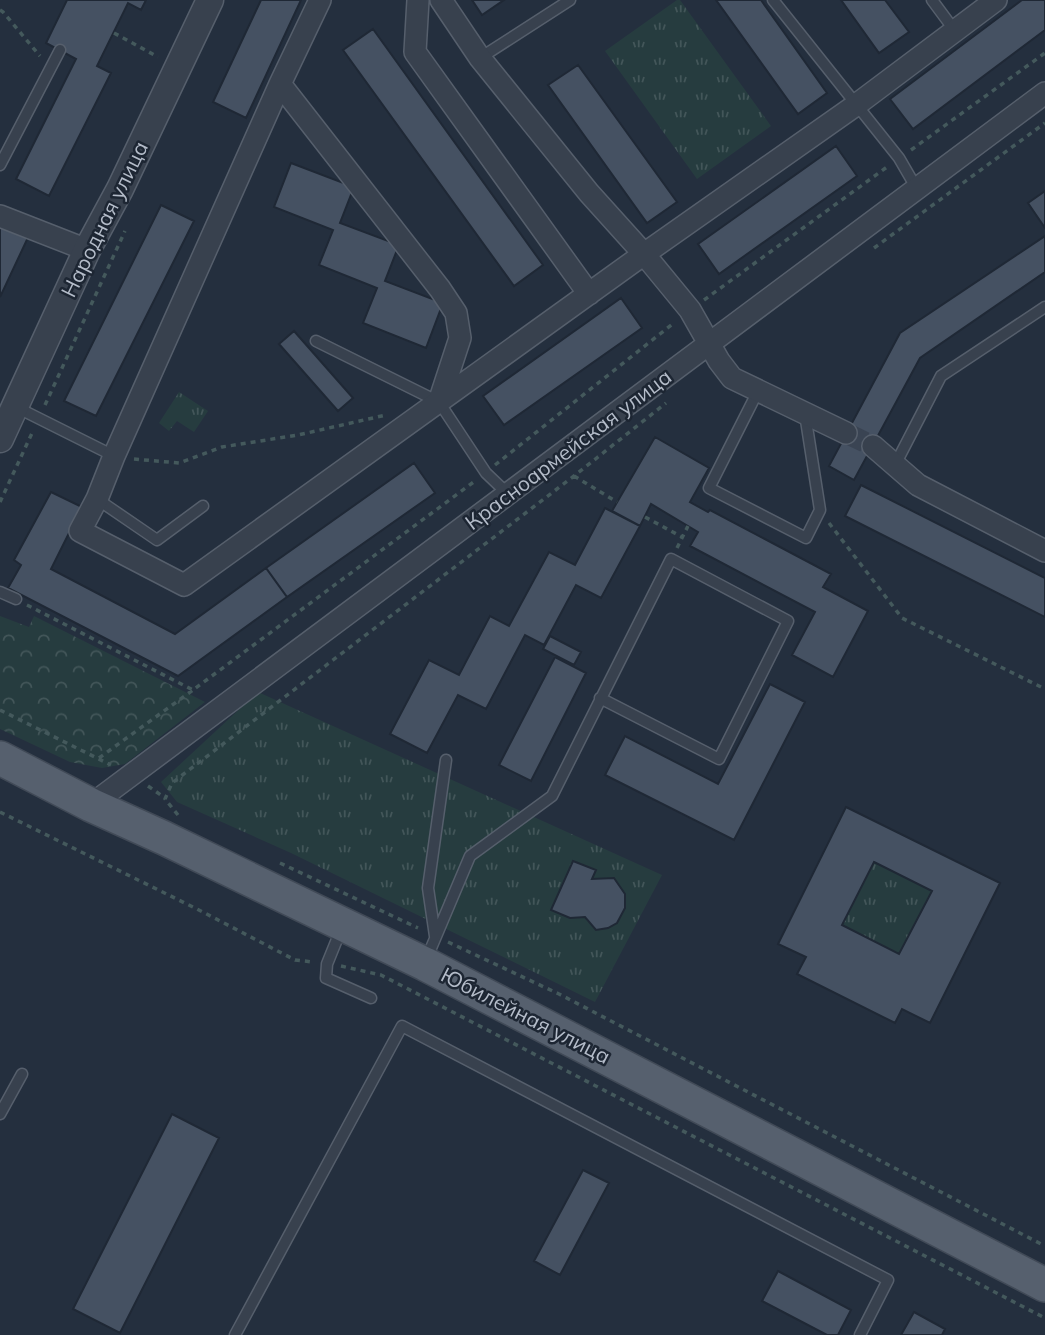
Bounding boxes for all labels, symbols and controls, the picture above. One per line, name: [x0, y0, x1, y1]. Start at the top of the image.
street label: Народная улица: [55, 137, 153, 301]
street label: Красноармейская улица: [460, 363, 676, 535]
street label: Юбилейная улица: [437, 961, 615, 1069]

